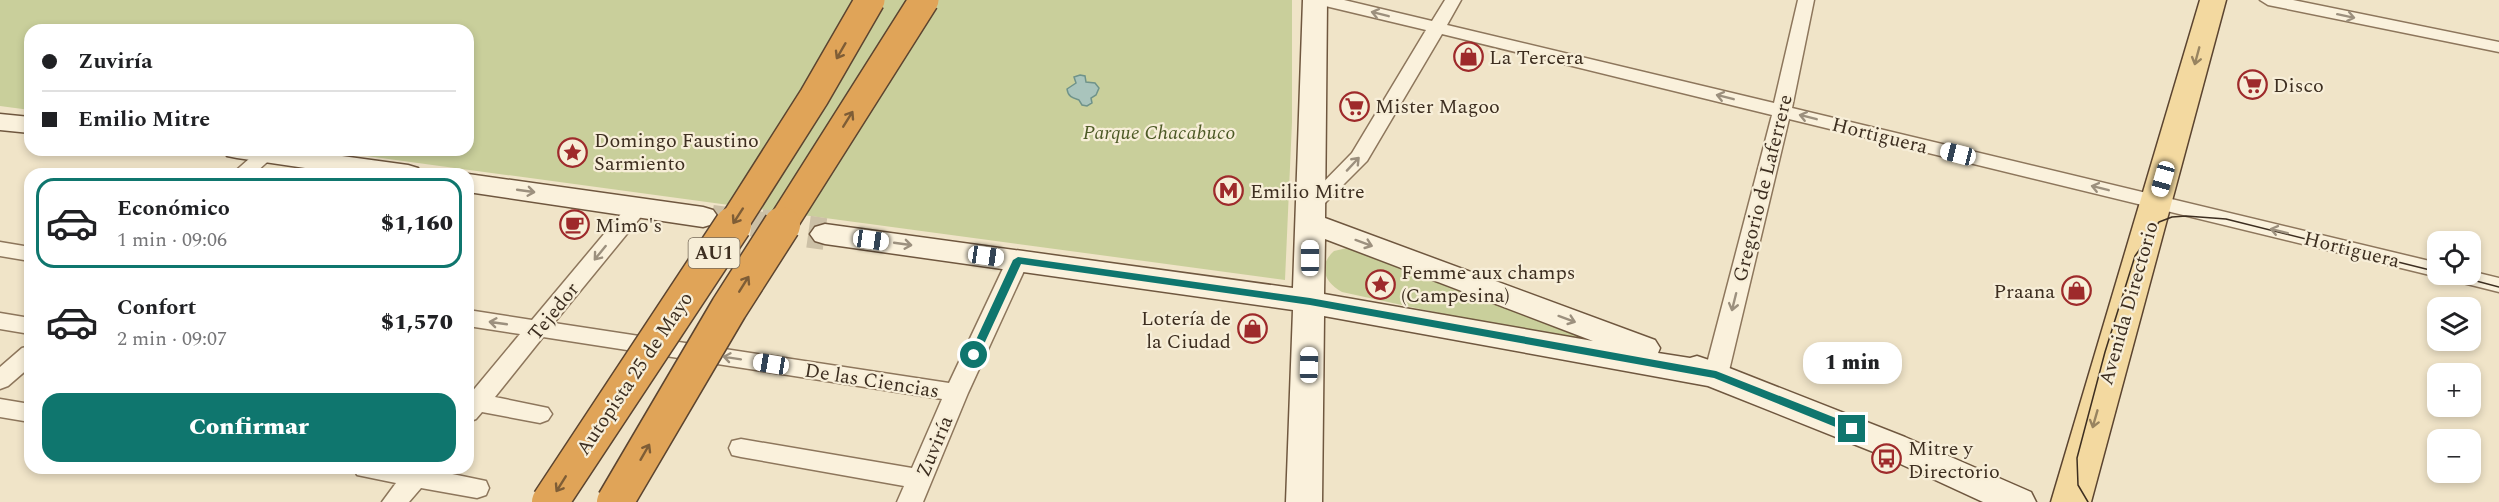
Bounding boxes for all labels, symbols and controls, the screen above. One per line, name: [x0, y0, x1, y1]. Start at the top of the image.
one-way arrow: [1371, 7, 1390, 19]
one-way arrow: [2336, 11, 2355, 22]
shop icon: La Tercera: [1452, 41, 1484, 73]
one-way arrow: [835, 42, 847, 59]
place label: La Tercera: [1489, 43, 1584, 73]
text: Zuviría: [78, 45, 152, 78]
one-way arrow: [2191, 46, 2202, 65]
supermarket icon: Disco: [2236, 69, 2268, 101]
place label: Disco: [2273, 71, 2324, 101]
supermarket icon: Mister Magoo: [1338, 90, 1370, 122]
one-way arrow: [1716, 91, 1735, 103]
street label: Gregorio de Laferrere: [1725, 91, 1801, 285]
place label: Mister Magoo: [1375, 92, 1500, 122]
text: Emilio Mitre: [78, 103, 210, 136]
street label: Hortiguera: [1829, 110, 1931, 162]
one-way arrow: [843, 111, 855, 128]
one-way arrow: [1799, 111, 1818, 123]
park label: Parque Chacabuco: [1083, 118, 1235, 148]
place label: Domingo Faustino Sarmiento: [594, 126, 759, 179]
place icon: Domingo Faustino Sarmiento: [557, 136, 589, 168]
car: [1938, 141, 1978, 167]
one-way arrow: [1346, 157, 1360, 172]
car: [2149, 159, 2177, 199]
metro station icon: Emilio Mitre: [1213, 175, 1245, 207]
place label: Emilio Mitre: [1250, 177, 1365, 207]
one-way arrow: [2091, 181, 2110, 193]
one-way arrow: [515, 186, 535, 197]
text: Económico: [117, 192, 230, 225]
icon: car: [45, 196, 99, 250]
text: $1,160: [381, 207, 453, 240]
one-way arrow: [732, 208, 745, 225]
cafe icon: Mimo's: [558, 209, 590, 241]
place label: Mimo's: [595, 211, 662, 241]
street label: Avenida Directorio: [2091, 218, 2167, 389]
street label: Hortiguera: [2301, 224, 2403, 276]
text: 1 min · 09:06: [117, 225, 227, 255]
one-way arrow: [2269, 225, 2288, 237]
car: [852, 229, 890, 251]
map controls: [2427, 231, 2481, 483]
button: locate: [2427, 231, 2481, 285]
road number: AU1: [688, 238, 740, 268]
one-way arrow: [893, 239, 913, 250]
one-way arrow: [1355, 239, 1373, 250]
car: [1301, 240, 1319, 276]
one-way arrow: [593, 245, 606, 261]
car: [967, 245, 1005, 267]
place label: Femme aux champs (Campesina): [1401, 258, 1575, 311]
place icon: Femme aux champs (Campesina): [1364, 268, 1396, 300]
shop icon: Praana: [2060, 275, 2092, 307]
street label: Tejedor: [521, 276, 587, 348]
one-way arrow: [739, 276, 751, 293]
place label: Praana: [1993, 277, 2055, 307]
street label: Autopista 25 de Mayo: [569, 286, 701, 461]
text: Confort: [117, 291, 196, 324]
one-way arrow: [1728, 292, 1740, 311]
icon: car: [45, 295, 99, 349]
button: layers: [2427, 297, 2481, 351]
place label: Lotería de la Ciudad: [1141, 304, 1231, 357]
text: $1,570: [381, 306, 453, 339]
shop icon: Lotería de la Ciudad: [1236, 313, 1268, 345]
one-way arrow: [1557, 314, 1576, 325]
one-way arrow: [489, 317, 508, 328]
text: 2 min · 09:07: [117, 324, 227, 354]
route start: [960, 341, 987, 368]
callout: 1 min: [1802, 342, 1902, 384]
car: [1300, 347, 1318, 383]
text: 1 min: [1825, 348, 1880, 378]
car: [752, 352, 790, 376]
one-way arrow: [723, 353, 743, 364]
street label: De las Ciencias: [802, 356, 941, 406]
button: +: [2427, 363, 2481, 417]
button: Confirmar: [42, 393, 456, 462]
one-way arrow: [2089, 410, 2100, 429]
street label: Zuviría: [909, 411, 961, 482]
route end: [1838, 415, 1865, 442]
button: −: [2427, 429, 2481, 483]
place label: Mitre y Directorio: [1908, 434, 2000, 487]
one-way arrow: [639, 443, 651, 460]
bus stop icon: Mitre y Directorio: [1871, 443, 1903, 475]
one-way arrow: [555, 475, 567, 492]

